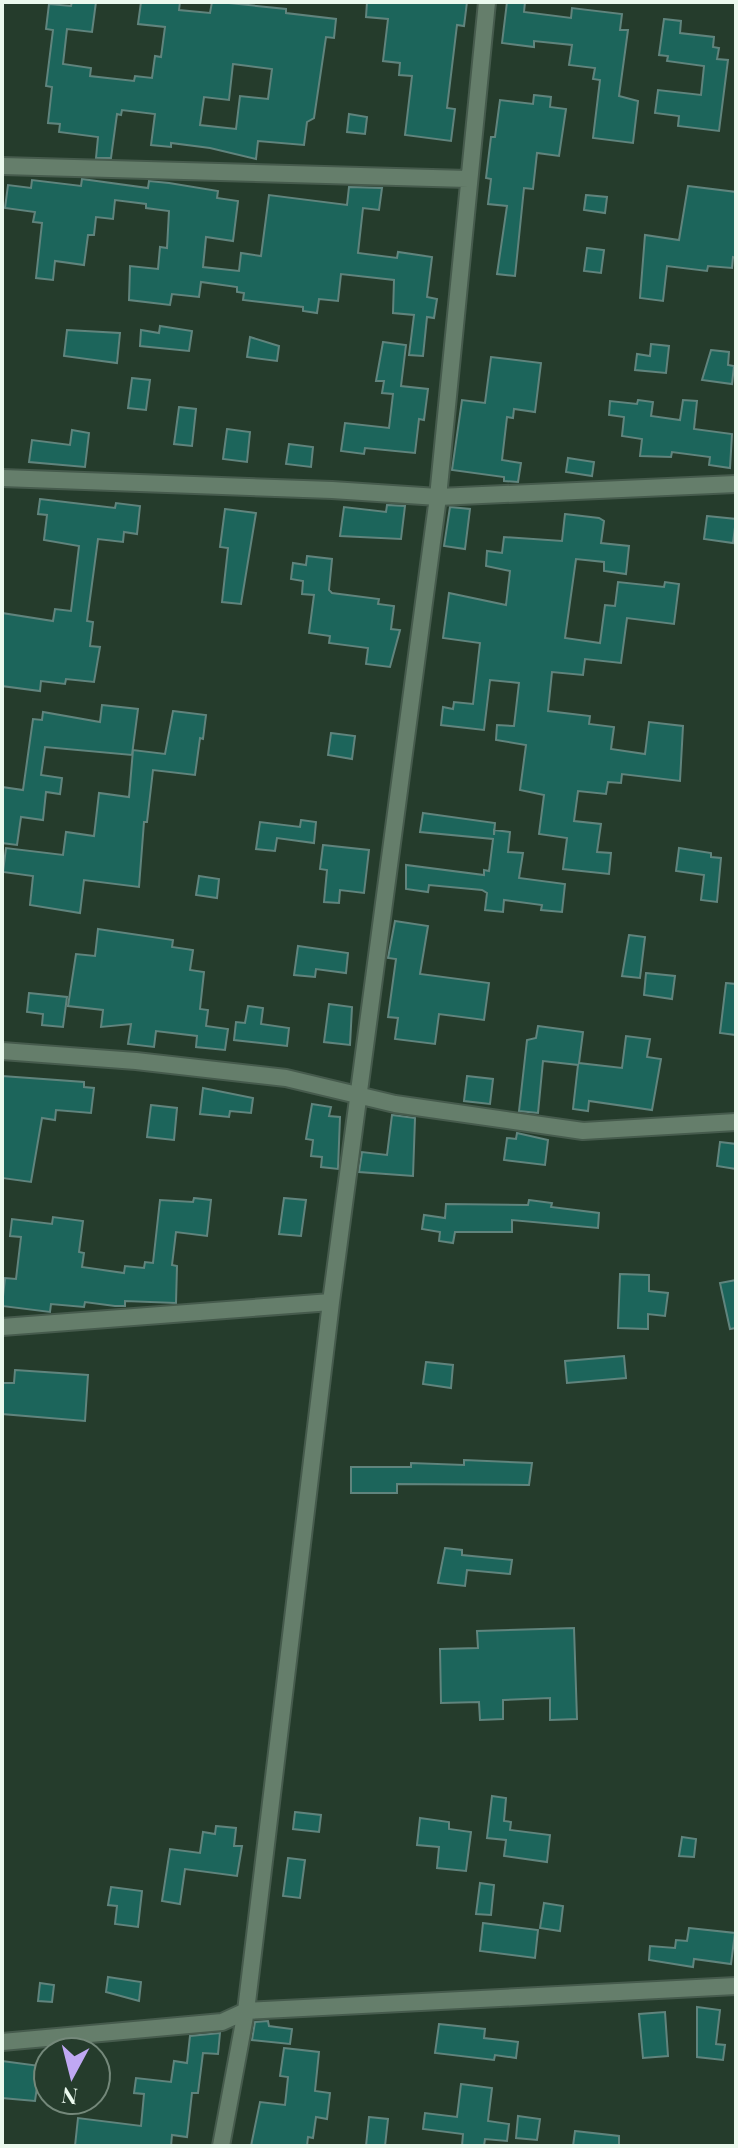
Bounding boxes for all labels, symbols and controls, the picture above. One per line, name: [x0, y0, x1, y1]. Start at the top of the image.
north arrow: [32, 2036, 112, 2116]
text: N: [60, 2081, 79, 2113]

